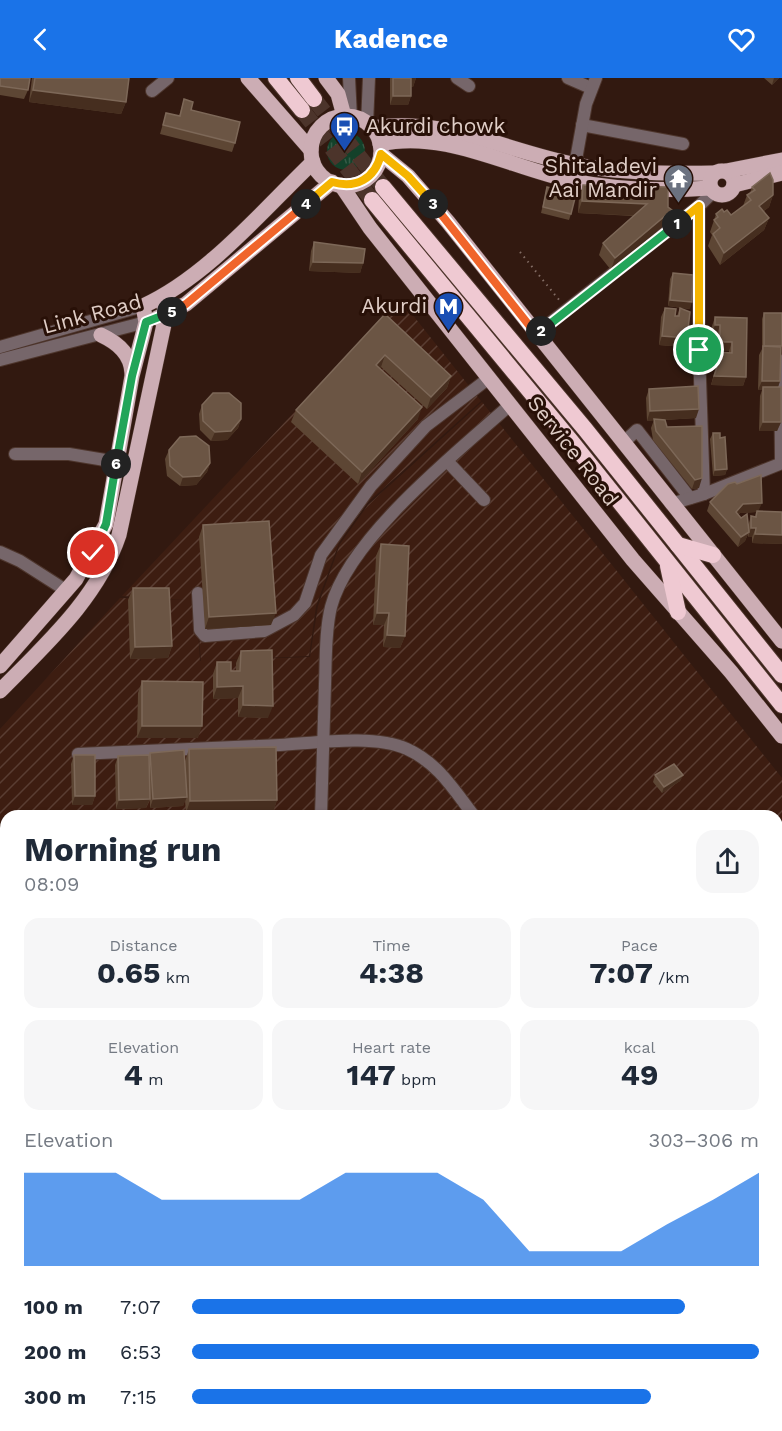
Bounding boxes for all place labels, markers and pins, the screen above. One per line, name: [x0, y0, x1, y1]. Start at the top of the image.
bus stop icon: Akurdi chowk: [329, 110, 361, 152]
place label: Akurdi chowk: [366, 113, 505, 138]
place label: Shitaladevi Aai Mandir: [544, 153, 657, 202]
temple icon: Shitaladevi Aai Mandir: [662, 162, 694, 204]
pin: 4: [291, 189, 321, 219]
pin: 3: [418, 189, 448, 219]
pin: 1: [662, 209, 692, 239]
metro station icon: Akurdi: [432, 290, 464, 332]
place label: Akurdi: [361, 293, 427, 318]
pin: 5: [157, 297, 187, 327]
pin: 2: [526, 316, 556, 346]
pin: [673, 324, 724, 375]
pin: 6: [101, 449, 131, 479]
pin: [67, 527, 118, 578]

